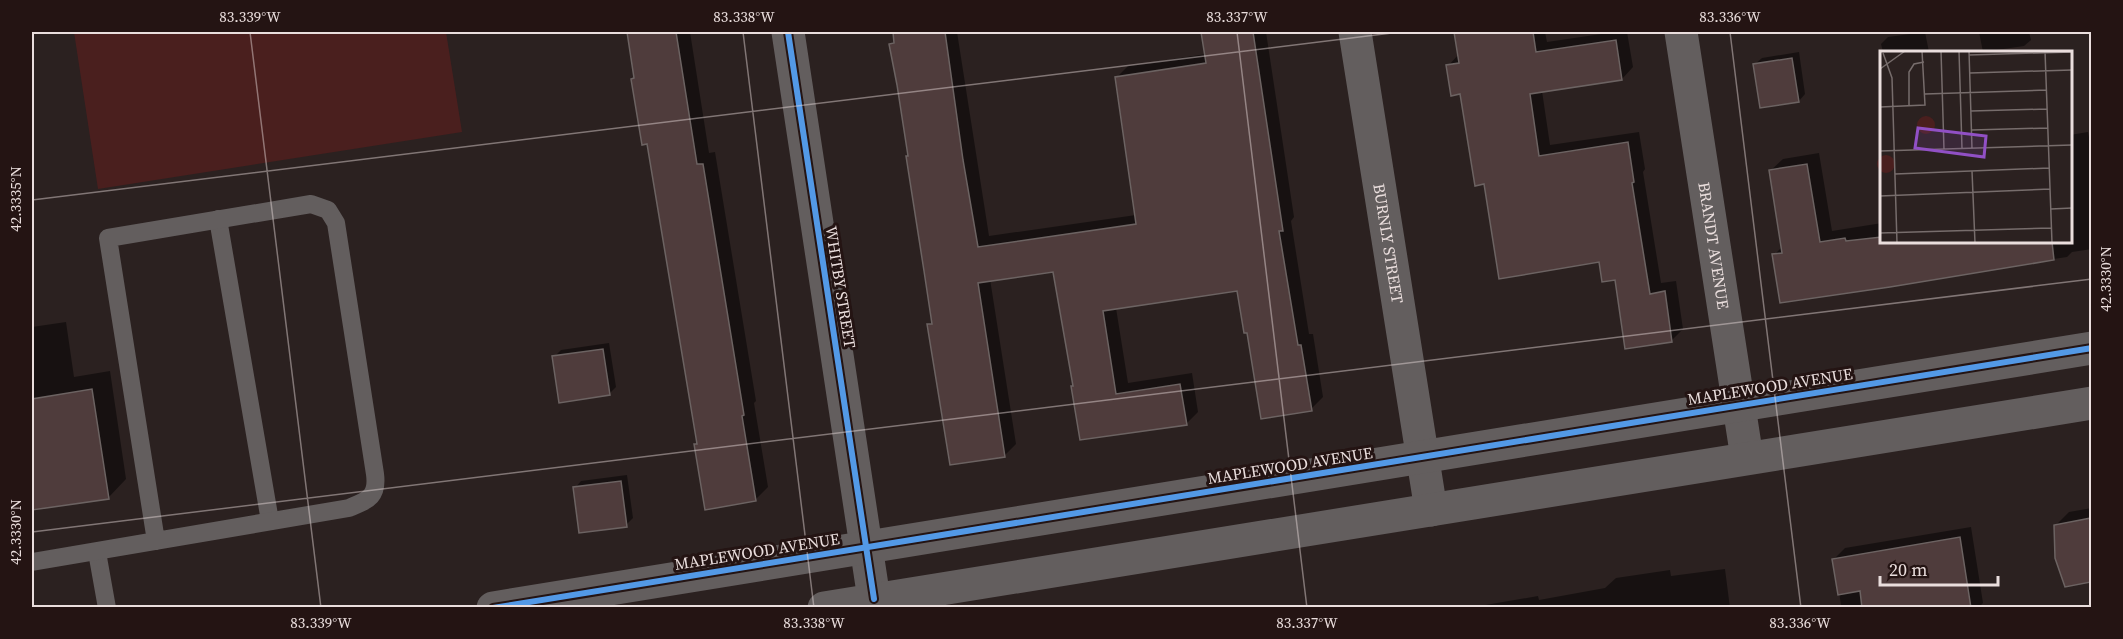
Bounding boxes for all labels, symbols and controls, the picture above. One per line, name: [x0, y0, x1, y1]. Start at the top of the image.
text: 83.339°W: [219, 6, 281, 27]
text: 83.338°W: [713, 6, 775, 27]
text: 83.337°W: [1206, 6, 1268, 27]
text: 83.336°W: [1699, 6, 1761, 27]
inset map: [1880, 51, 2072, 243]
text: 42.3335°N: [5, 166, 26, 232]
street label: BRANDT AVENUE: [1693, 180, 1735, 311]
street label: BURNLY STREET: [1368, 182, 1409, 305]
street label: WHITBY STREET: [820, 224, 862, 350]
text: 42.3330°N: [2095, 246, 2116, 312]
street label: MAPLEWOOD AVENUE: [1686, 362, 1854, 410]
street label: MAPLEWOOD AVENUE: [1206, 441, 1374, 489]
text: 42.3330°N: [5, 499, 26, 565]
street label: MAPLEWOOD AVENUE: [673, 527, 841, 575]
scale bar: [1880, 549, 1998, 587]
text: 20 m: [1889, 557, 1927, 582]
text: 83.339°W: [290, 612, 352, 633]
text: 83.338°W: [783, 612, 845, 633]
text: 83.337°W: [1276, 612, 1338, 633]
text: 83.336°W: [1769, 612, 1831, 633]

